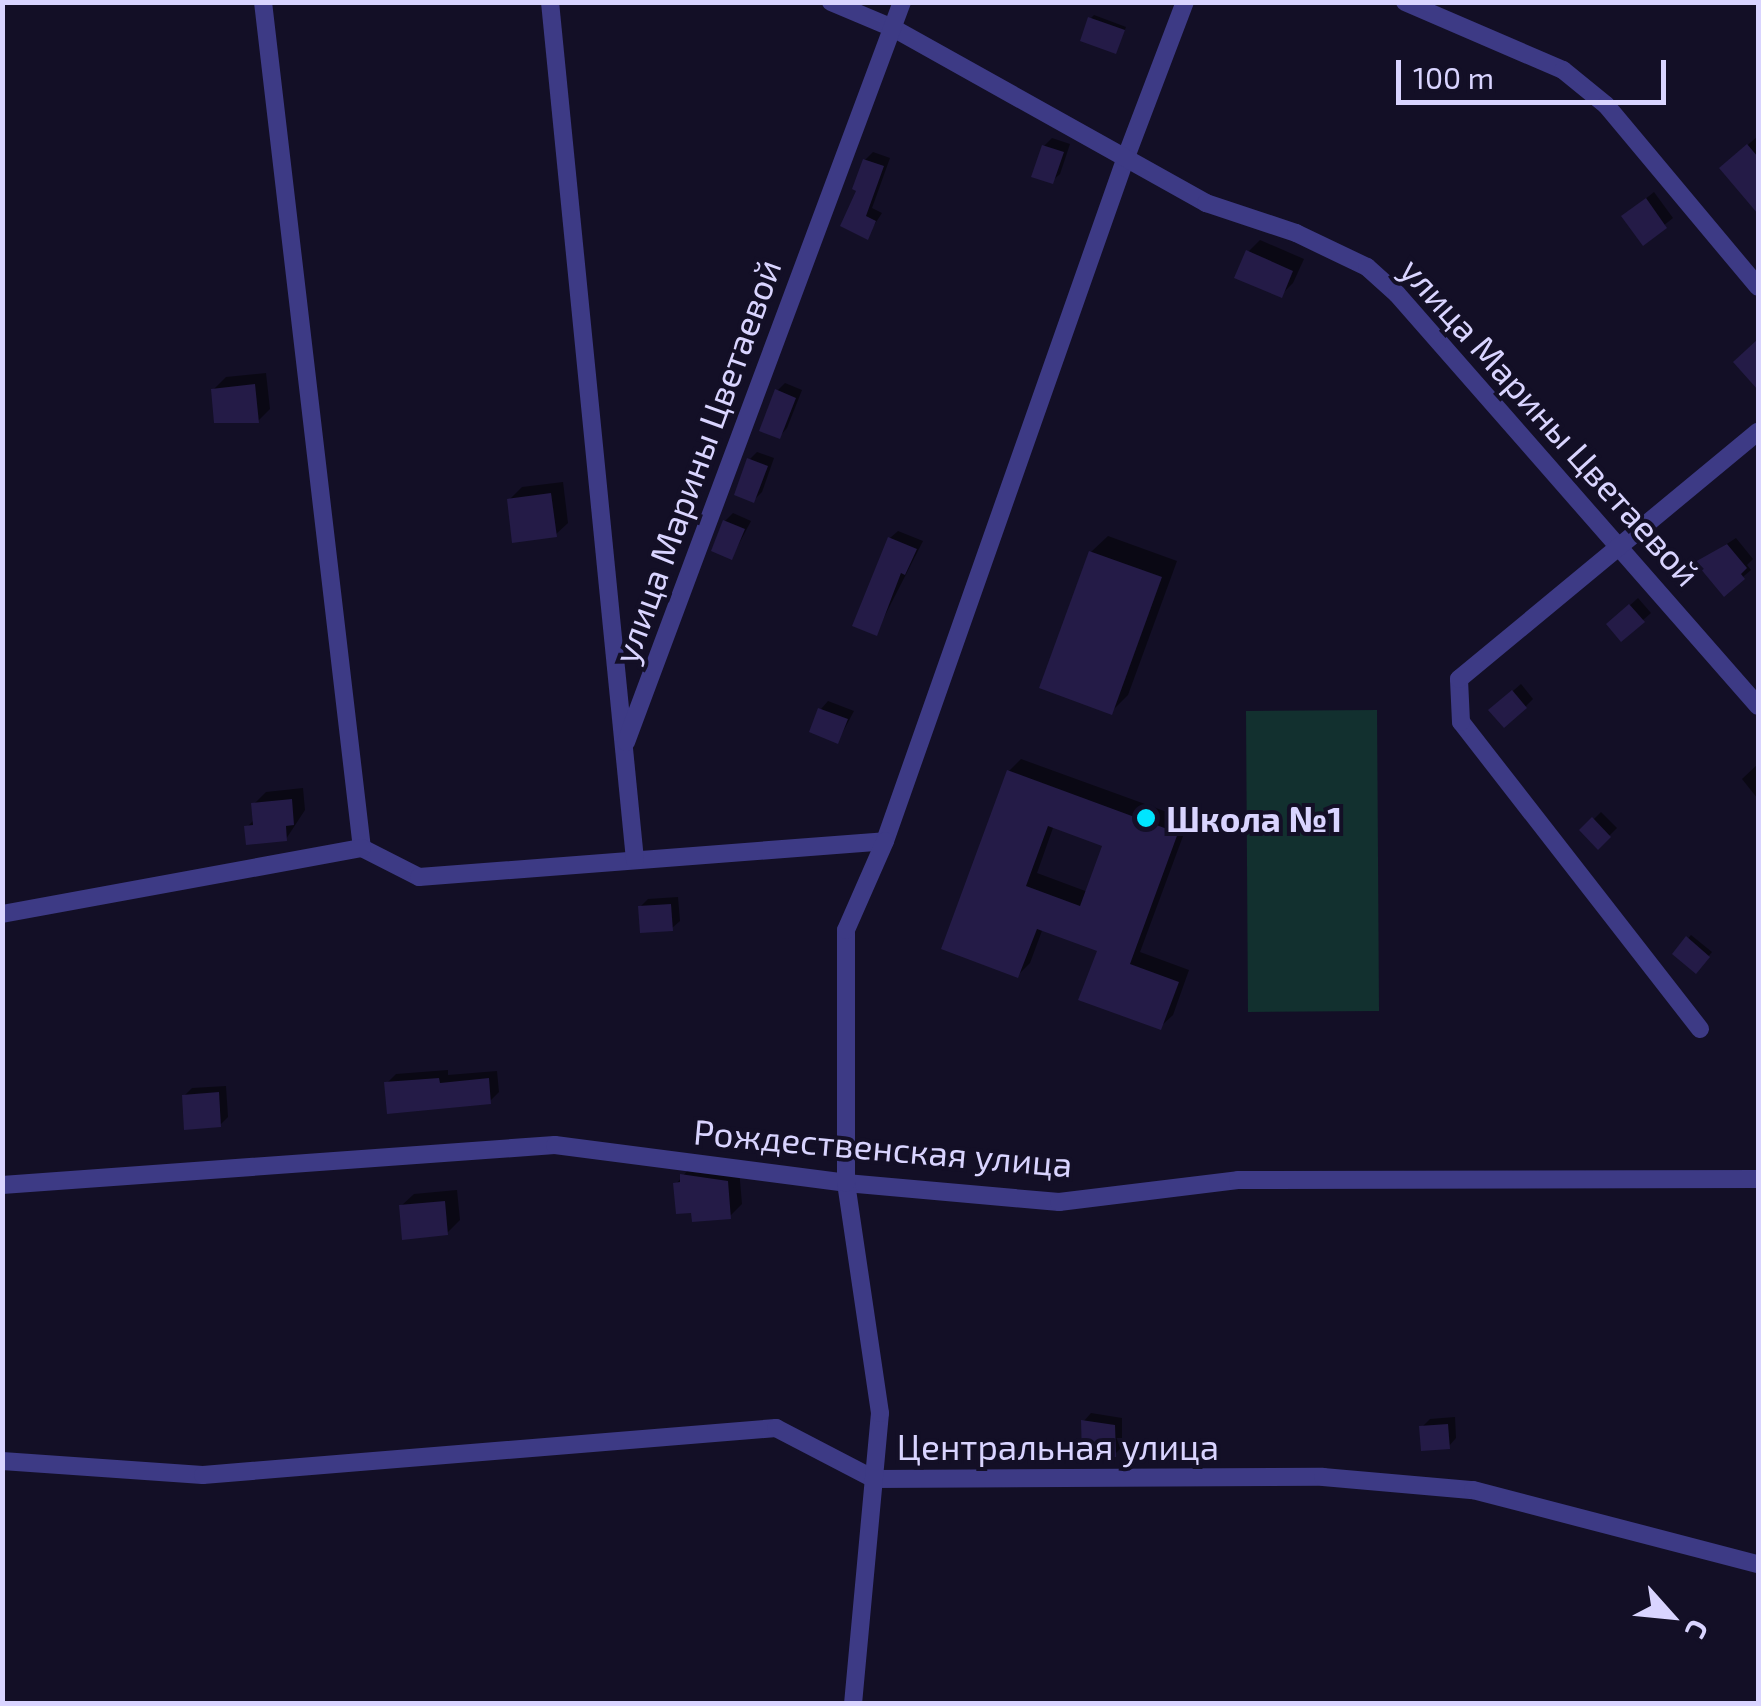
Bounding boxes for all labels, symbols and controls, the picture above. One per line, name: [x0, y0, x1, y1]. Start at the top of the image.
scale bar: [1401, 40, 1671, 102]
text: 100 m: [1413, 59, 1494, 95]
street label: улица Марины Цветаевой: [1393, 248, 1709, 594]
street label: улица Марины Цветаевой: [603, 253, 789, 669]
place label: Школа №1: [1166, 797, 1342, 839]
marker: Школа №1: [1135, 807, 1157, 829]
street label: Рождественская улица: [692, 1110, 1074, 1184]
street label: Центральная улица: [897, 1425, 1219, 1467]
north arrow: [1621, 1566, 1721, 1666]
text: С: [1679, 1615, 1717, 1645]

